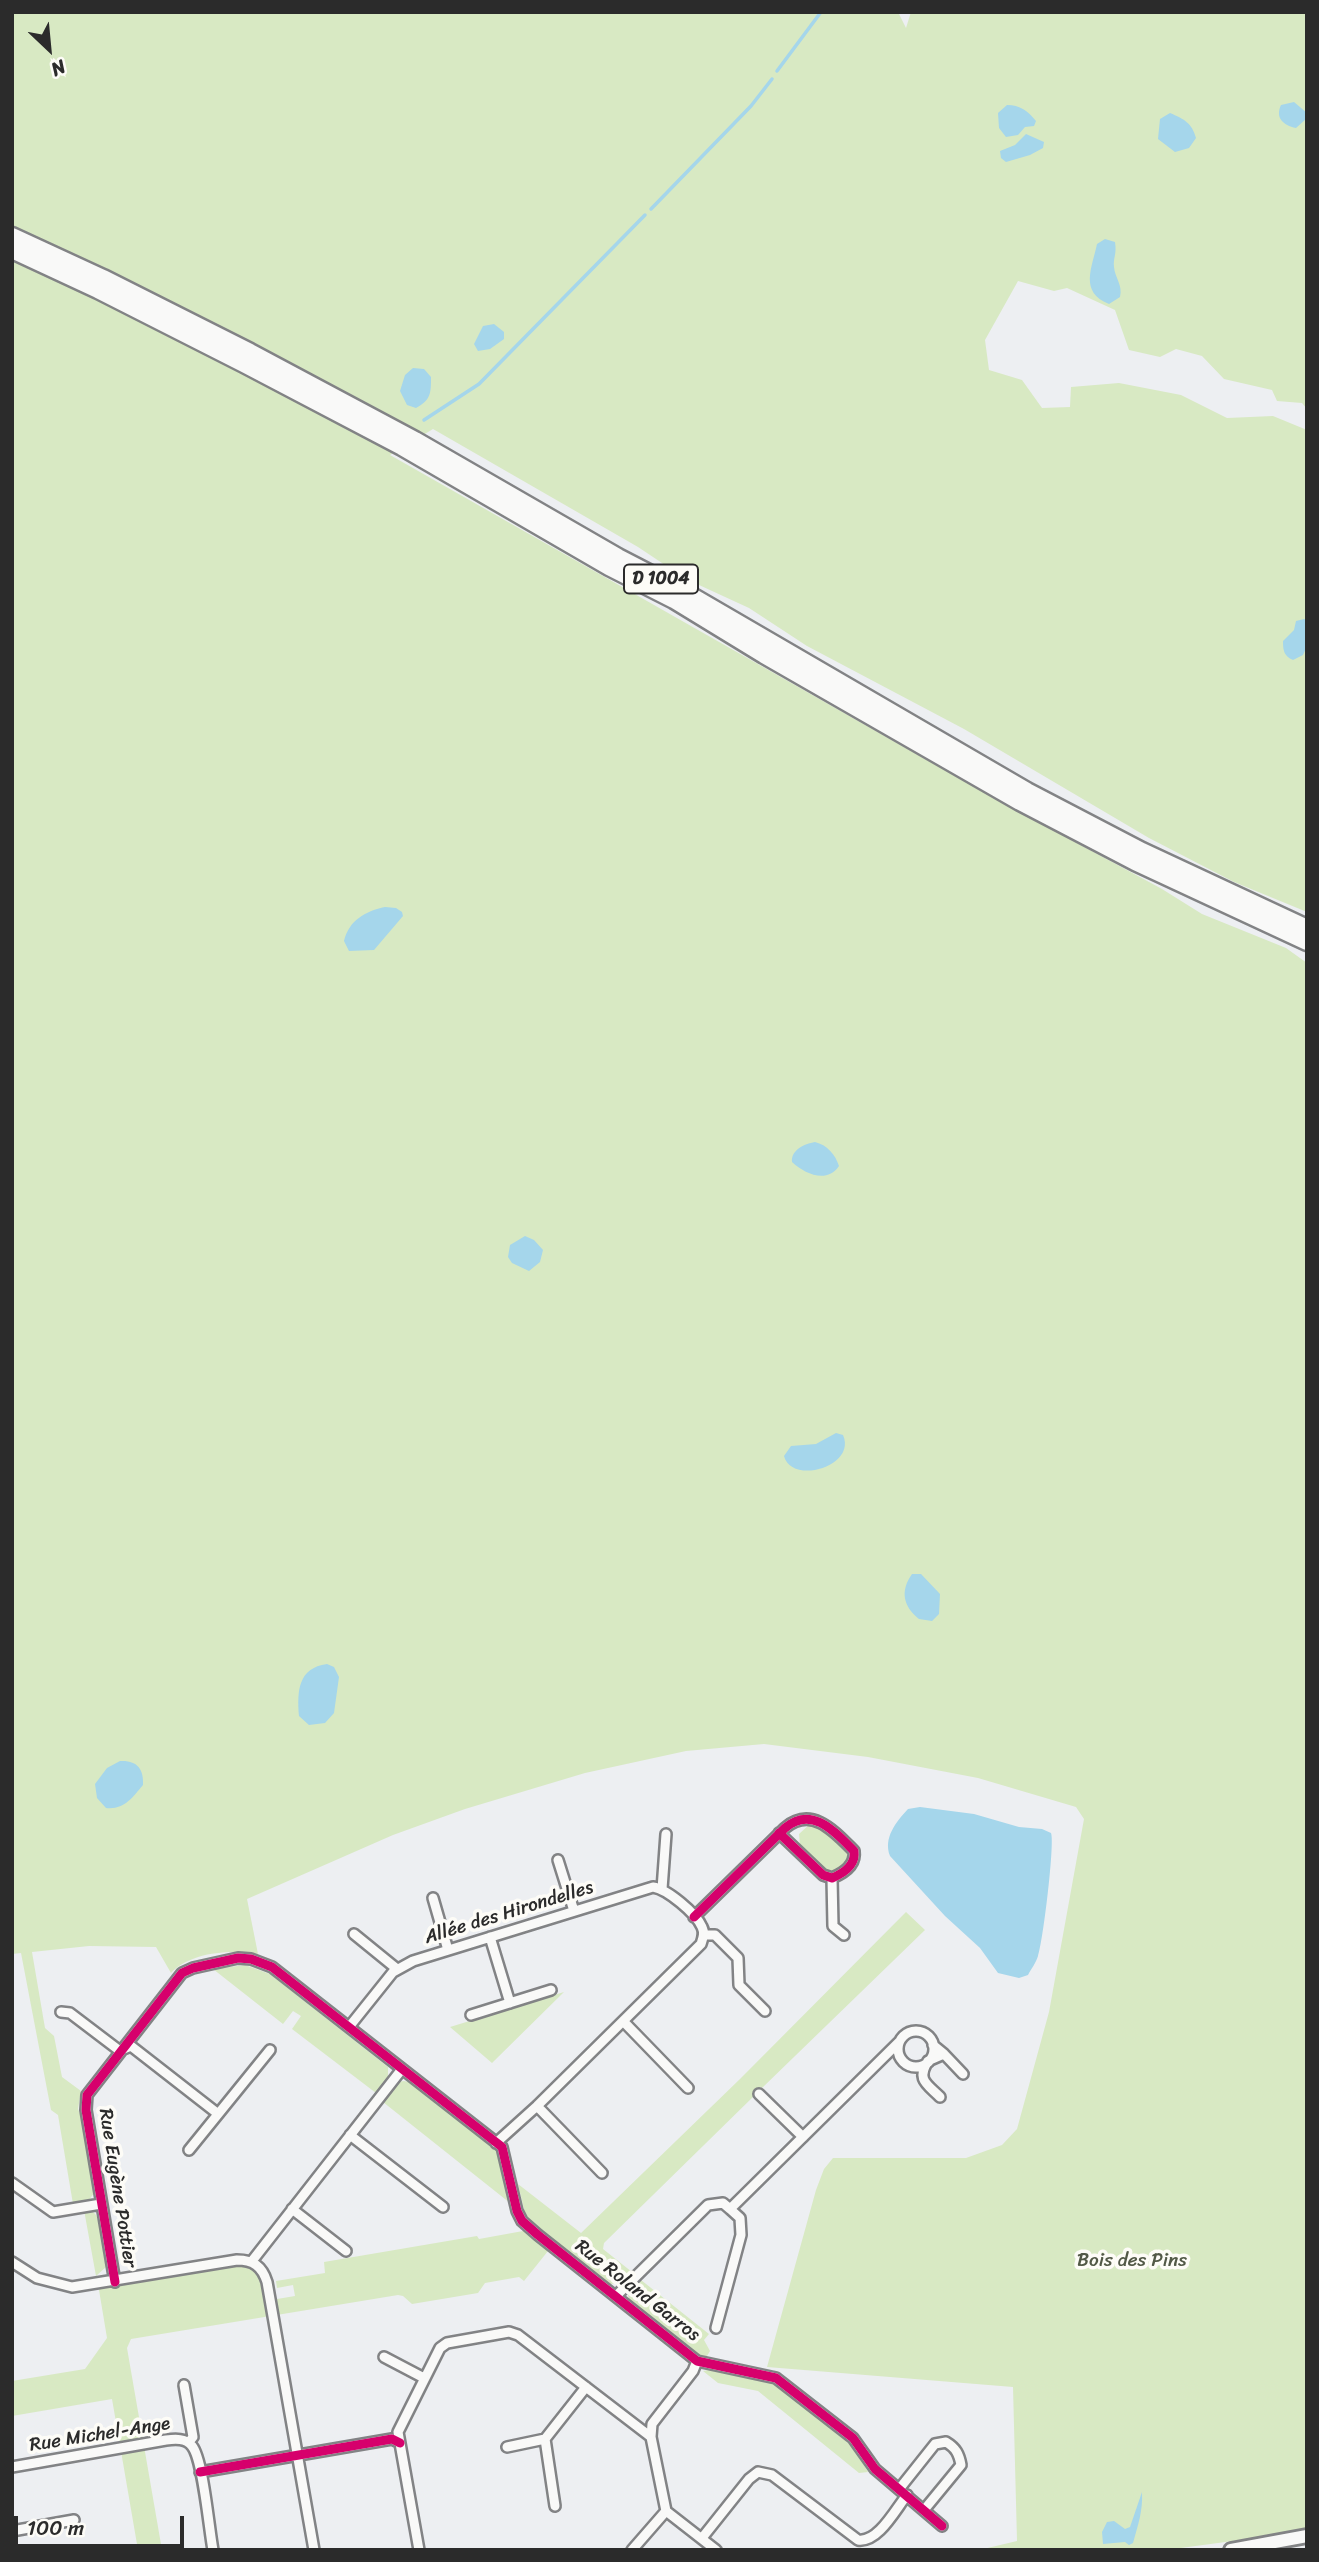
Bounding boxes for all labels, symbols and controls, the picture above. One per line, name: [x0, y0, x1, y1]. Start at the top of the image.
north arrow: [14, 14, 84, 84]
text: N: [45, 51, 72, 86]
road number: D 1004: [624, 564, 698, 594]
street label: Allée des Hirondelles: [422, 1876, 596, 1950]
street label: Rue Eugène Pottier: [93, 2107, 141, 2269]
street label: Rue Roland Garros: [570, 2235, 704, 2347]
park label: Bois des Pins: [1077, 2250, 1187, 2272]
street label: Rue Michel-Ange: [28, 2413, 172, 2457]
scale bar: [18, 2502, 187, 2546]
text: 100 m: [27, 2509, 84, 2547]

